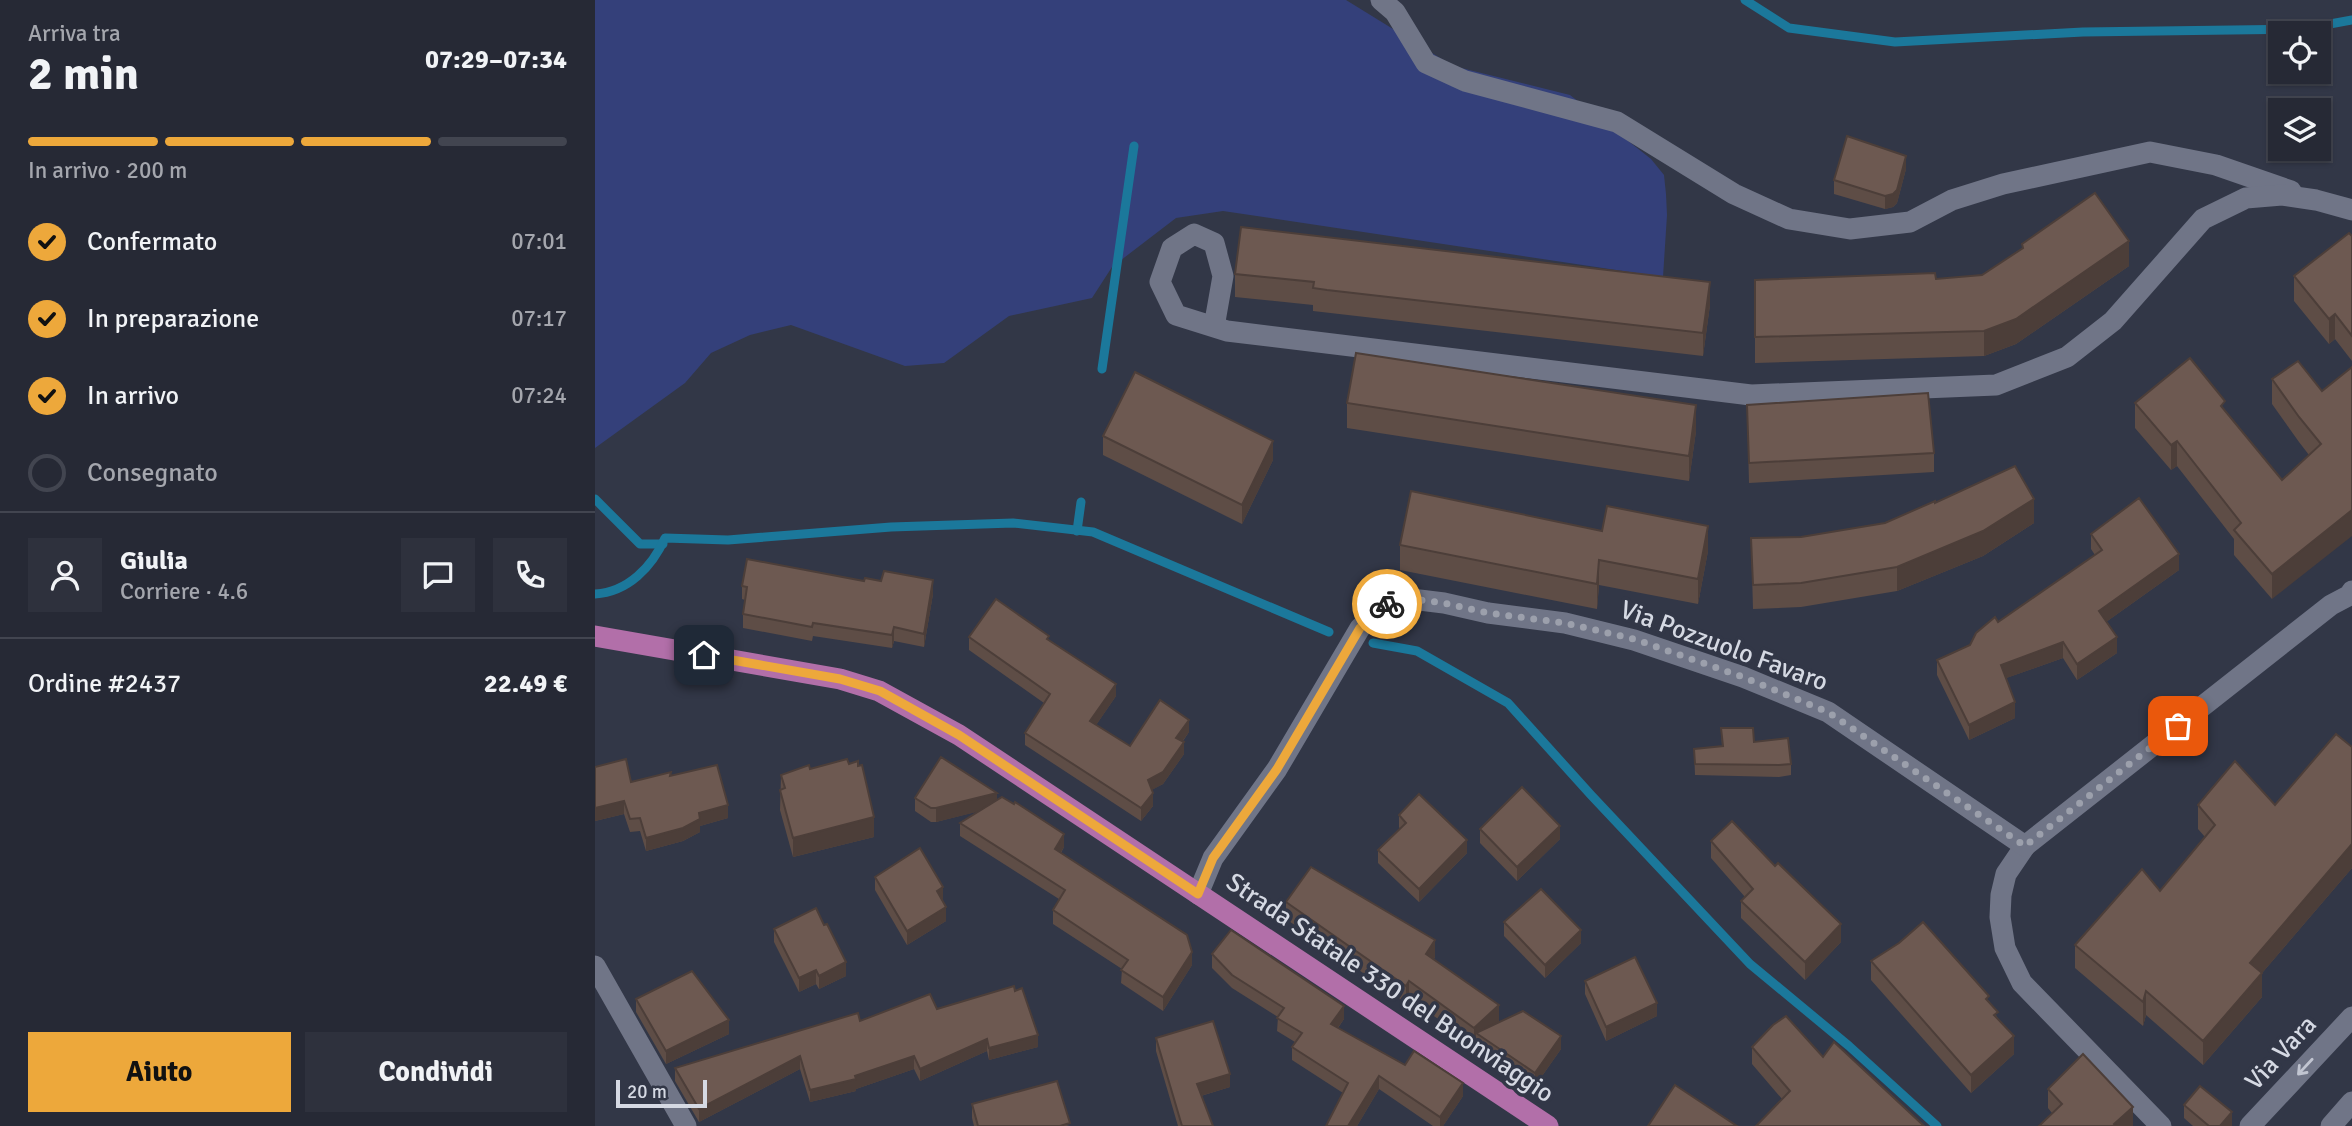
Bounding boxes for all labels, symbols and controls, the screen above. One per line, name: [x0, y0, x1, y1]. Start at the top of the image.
text: Arriva tra: [28, 19, 121, 48]
map controls: [2268, 21, 2331, 161]
button: locate: [2268, 21, 2331, 84]
text: 07:29–07:34: [425, 44, 567, 76]
text: 2 min: [28, 46, 139, 102]
button: layers: [2268, 98, 2331, 161]
text: In arrivo · 200 m: [28, 156, 187, 185]
icon: check: [28, 223, 66, 261]
text: Confermato: [87, 226, 217, 258]
text: 07:01: [511, 227, 567, 256]
icon: check: [28, 300, 66, 338]
text: In preparazione: [87, 303, 259, 335]
text: 07:17: [511, 304, 567, 333]
icon: check: [28, 377, 66, 415]
text: In arrivo: [87, 380, 179, 412]
text: 07:24: [511, 381, 567, 410]
text: Consegnato: [87, 457, 218, 489]
button: person: [28, 538, 102, 612]
button: chat: [401, 538, 475, 612]
button: phone: [493, 538, 567, 612]
text: Giulia: [120, 545, 188, 577]
courier: [1352, 569, 1422, 639]
text: Corriere · 4.6: [120, 577, 248, 606]
icon: bike: [1368, 585, 1406, 623]
street label: Via Pozzuolo Favaro: [1616, 594, 1832, 698]
pin: [674, 625, 734, 685]
icon: home: [685, 636, 723, 674]
text: Ordine #2437: [28, 668, 181, 700]
text: 22.49 €: [484, 668, 567, 700]
pin: [2148, 696, 2208, 756]
icon: bag: [2159, 707, 2197, 745]
street label: Strada Statale 330 del Buonviaggio: [1220, 866, 1560, 1110]
street label: Via Vara: [2238, 1009, 2324, 1097]
button: Aiuto: [28, 1032, 291, 1112]
button: Condividi: [305, 1032, 567, 1112]
one-way arrow: [2297, 1058, 2314, 1075]
scale bar: [616, 1077, 707, 1109]
text: 20 m: [627, 1080, 667, 1104]

